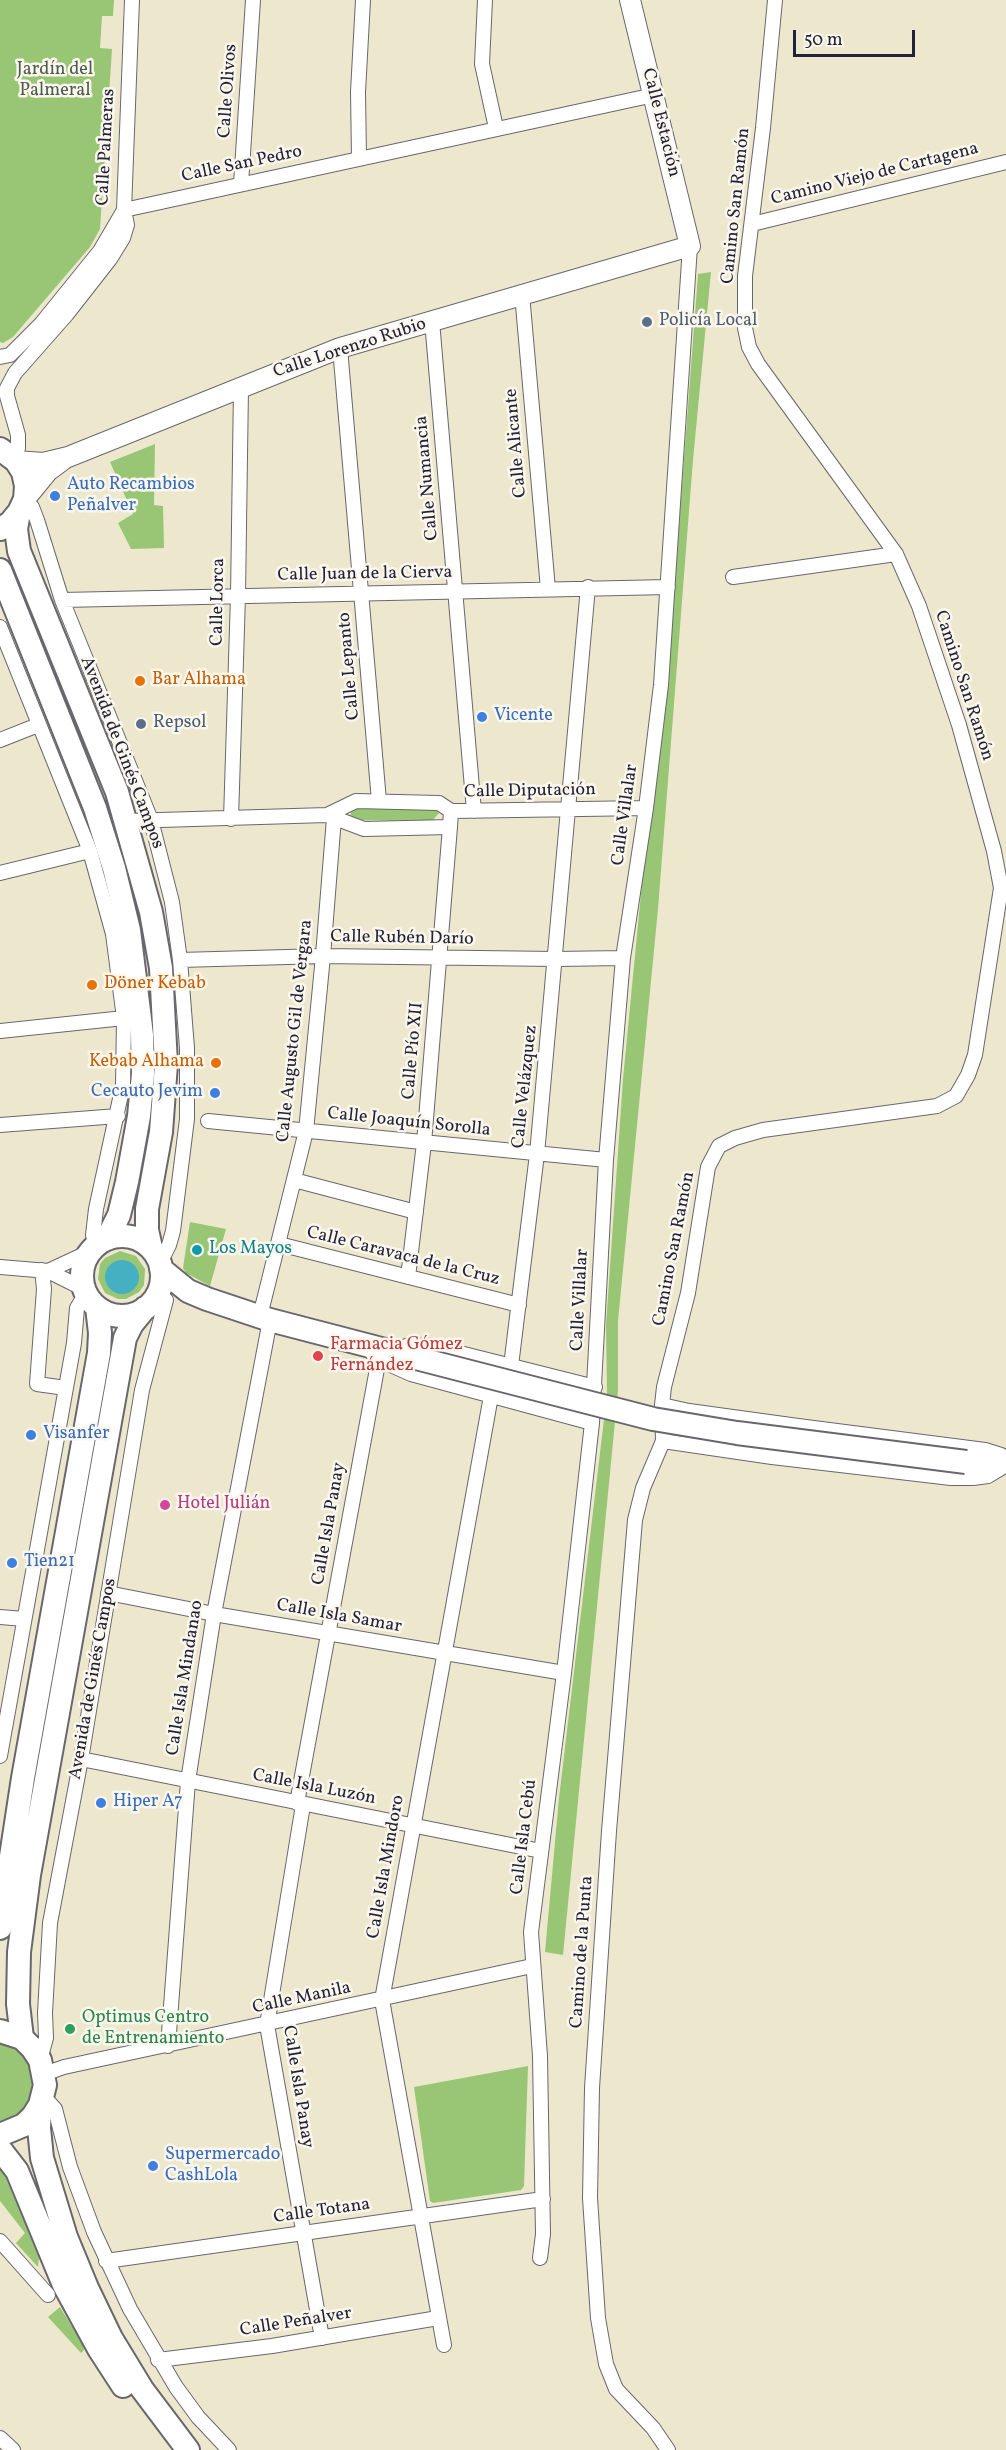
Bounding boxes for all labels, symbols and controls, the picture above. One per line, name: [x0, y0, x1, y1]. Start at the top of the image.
scale bar: [796, 18, 918, 56]
text: 50 m: [804, 28, 843, 53]
street label: Calle Olivos: [215, 43, 243, 139]
park label: Jardín del Palmeral: [17, 60, 93, 103]
street label: Calle Estación: [636, 66, 684, 180]
street label: Calle Palmeras: [93, 88, 121, 206]
street label: Camino San Ramón: [718, 127, 756, 285]
street label: Camino Viejo de Cartagena: [769, 139, 981, 211]
street label: Calle San Pedro: [180, 142, 304, 188]
place label: Policía Local: [659, 311, 757, 333]
street label: Calle Lorenzo Rubio: [271, 314, 429, 384]
marker: Policía Local: [640, 315, 654, 329]
street label: Calle Alicante: [501, 388, 533, 498]
street label: Calle Numancia: [412, 415, 444, 541]
place label: Auto Recambios Peñalver: [67, 475, 195, 518]
marker: Auto Recambios Peñalver: [48, 489, 62, 503]
street label: Calle Lorca: [207, 558, 231, 646]
street label: Calle Juan de la Cierva: [277, 563, 453, 587]
street label: Camino San Ramón: [929, 608, 997, 764]
street label: Calle Lepanto: [335, 611, 365, 721]
street label: Avenida de Ginés Campos: [74, 654, 168, 852]
place label: Bar Alhama: [152, 670, 246, 692]
marker: Bar Alhama: [133, 674, 147, 688]
place label: Vicente: [494, 706, 553, 728]
marker: Vicente: [475, 710, 489, 724]
place label: Repsol: [153, 713, 206, 735]
marker: Repsol: [134, 717, 148, 731]
street label: Calle Villalar: [608, 763, 644, 867]
street label: Calle Diputación: [464, 780, 596, 804]
street label: Calle Augusto Gil de Vergara: [274, 919, 318, 1143]
street label: Calle Rubén Darío: [330, 927, 474, 951]
place label: Döner Kebab: [104, 974, 206, 996]
marker: Döner Kebab: [85, 978, 99, 992]
street label: Calle Pío XII: [399, 1002, 429, 1100]
street label: Calle Velázquez: [509, 1024, 543, 1150]
place label: Kebab Alhama: [89, 1052, 204, 1074]
marker: Kebab Alhama: [209, 1056, 223, 1070]
place label: Cecauto Jevim: [91, 1082, 203, 1104]
marker: Cecauto Jevim: [208, 1086, 222, 1100]
street label: Calle Joaquín Sorolla: [326, 1104, 492, 1142]
street label: Camino San Ramón: [649, 1170, 701, 1328]
street label: Calle Caravaca de la Cruz: [304, 1223, 502, 1291]
place label: Los Mayos: [209, 1239, 292, 1261]
marker: Los Mayos: [190, 1243, 204, 1257]
street label: Calle Villalar: [568, 1248, 594, 1352]
place label: Farmacia Gómez Fernández: [330, 1335, 463, 1378]
marker: Farmacia Gómez Fernández: [311, 1349, 325, 1363]
place label: Visanfer: [43, 1424, 110, 1446]
marker: Visanfer: [24, 1428, 38, 1442]
street label: Calle Isla Panay: [309, 1461, 351, 1587]
place label: Hotel Julián: [177, 1494, 270, 1516]
marker: Hotel Julián: [158, 1498, 172, 1512]
place label: Tien21: [24, 1552, 75, 1574]
marker: Tien21: [5, 1556, 19, 1570]
street label: Avenida de Ginés Campos: [66, 1577, 122, 1781]
street label: Calle Isla Samar: [275, 1595, 403, 1639]
street label: Calle Isla Mindanao: [163, 1599, 209, 1757]
street label: Calle Isla Luzón: [250, 1765, 378, 1811]
street label: Calle Isla Cebú: [507, 1778, 543, 1896]
place label: Hiper A7: [113, 1792, 183, 1814]
street label: Calle Isla Mindoro: [364, 1794, 410, 1940]
marker: Hiper A7: [94, 1796, 108, 1810]
street label: Camino de la Punta: [567, 1875, 599, 2029]
street label: Calle Manila: [251, 1978, 353, 2020]
place label: Optimus Centro de Entrenamiento: [82, 2008, 224, 2050]
marker: Optimus Centro de Entrenamiento: [63, 2022, 77, 2036]
street label: Calle Isla Panay: [277, 2024, 317, 2150]
place label: Supermercado CashLola: [165, 2145, 280, 2188]
marker: Supermercado CashLola: [146, 2159, 160, 2173]
street label: Calle Totana: [272, 2195, 372, 2229]
street label: Calle Peñalver: [239, 2304, 353, 2342]

